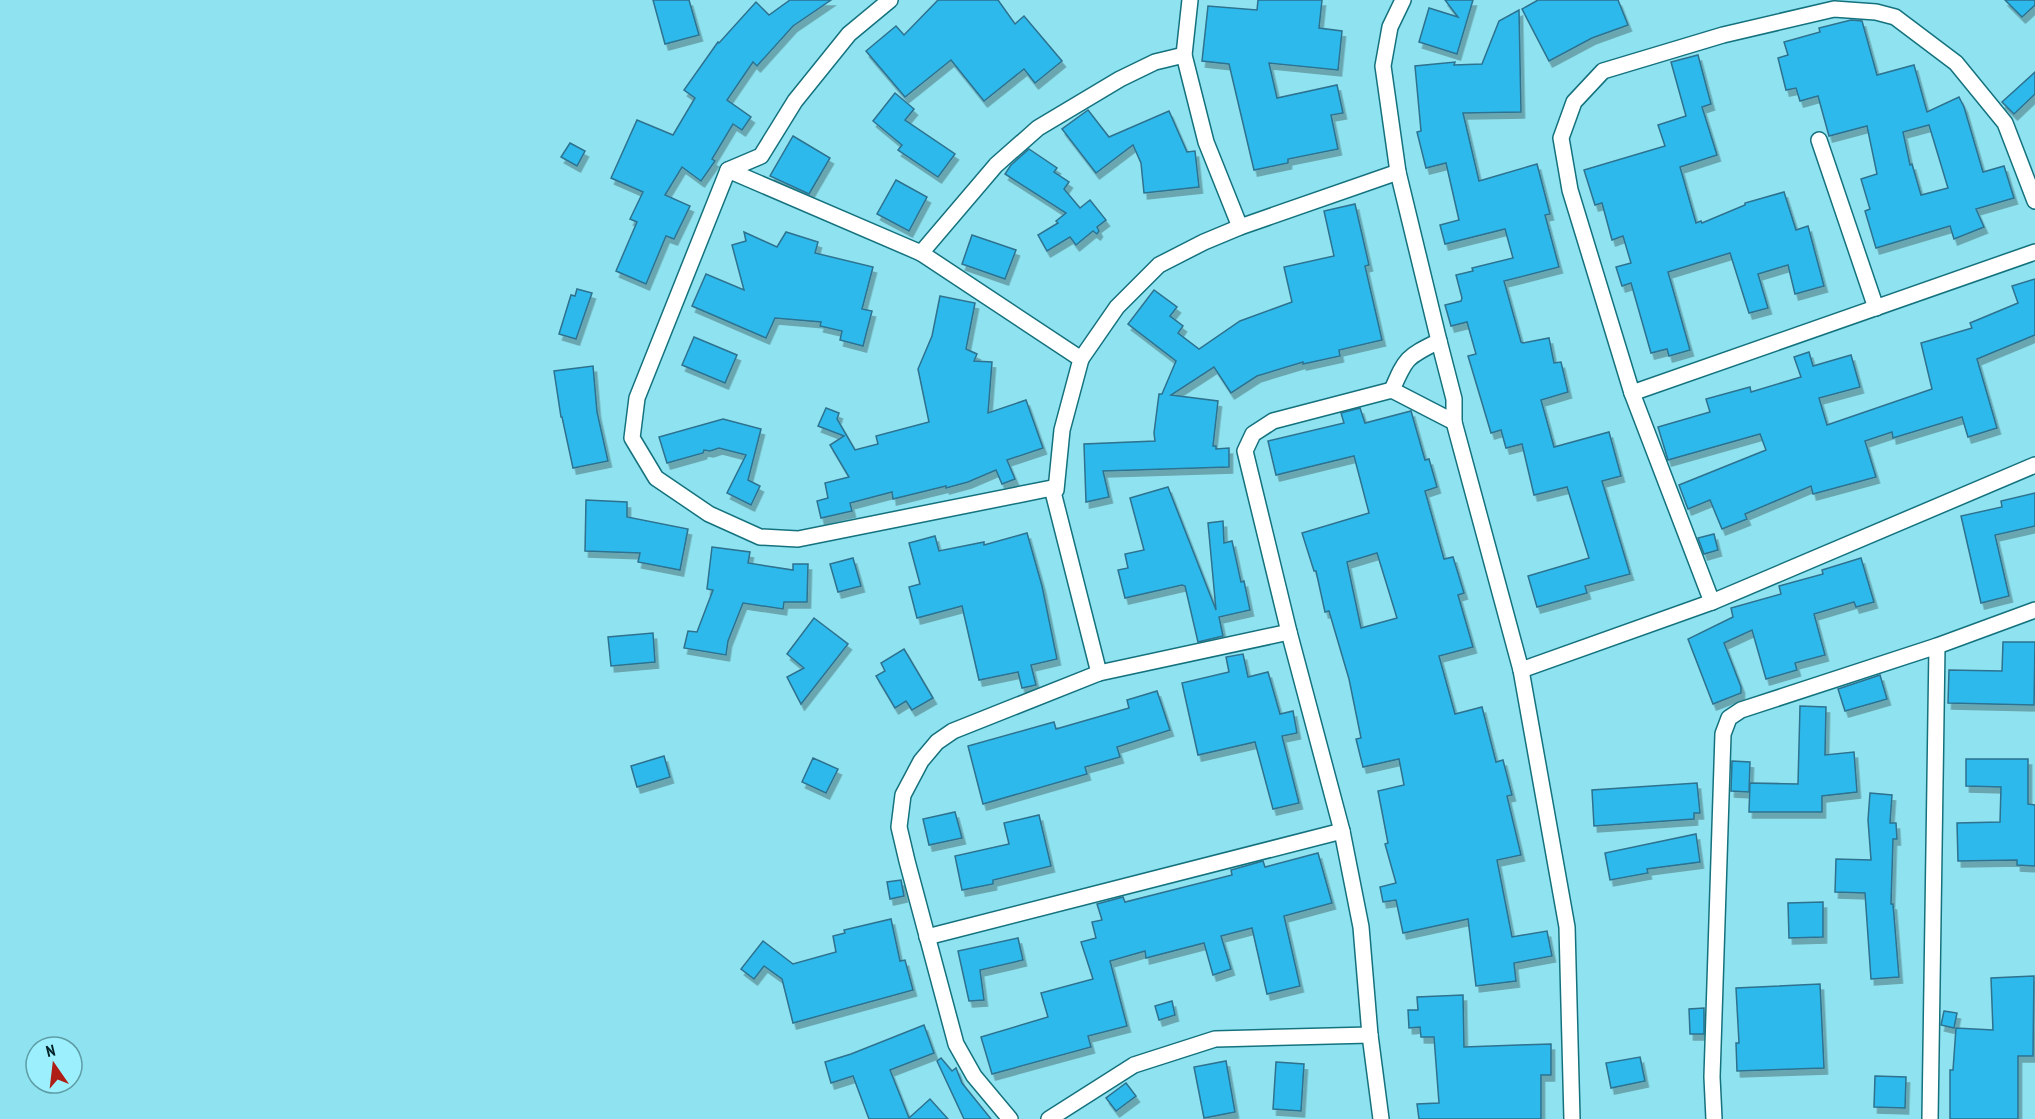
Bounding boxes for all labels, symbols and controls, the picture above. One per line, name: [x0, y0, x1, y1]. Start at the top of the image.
north arrow: [24, 1035, 84, 1095]
text: N: [44, 1040, 57, 1061]

